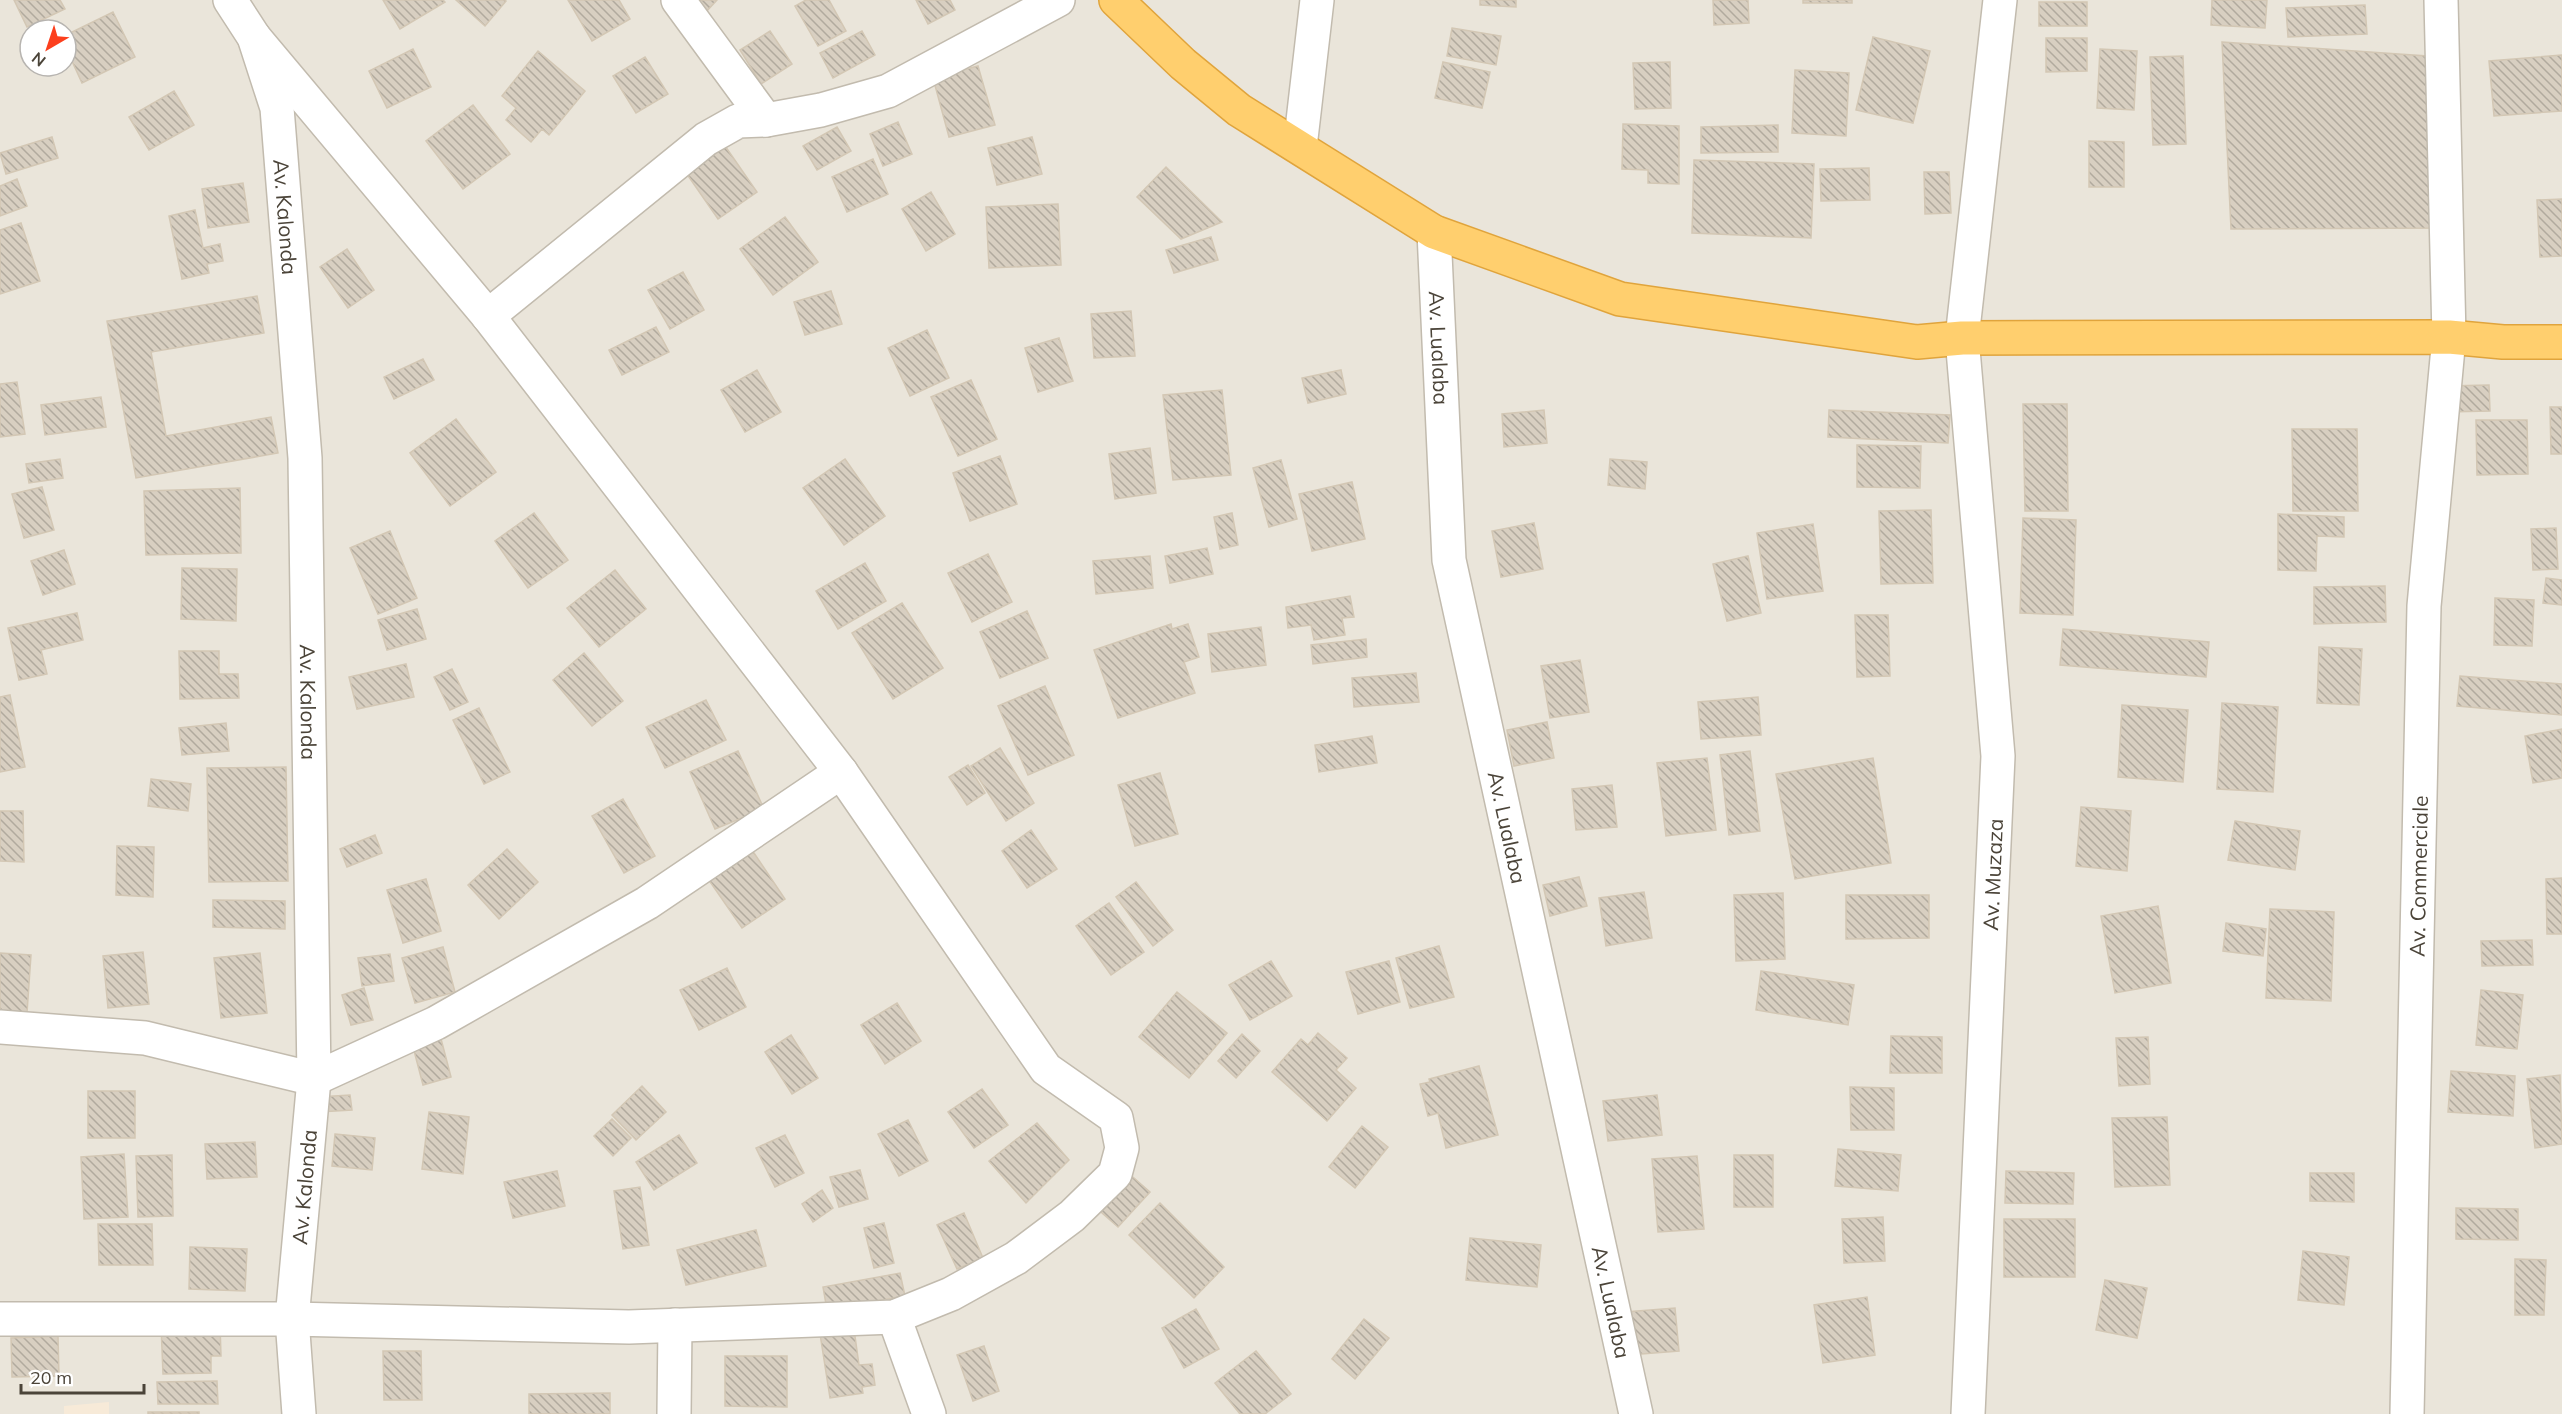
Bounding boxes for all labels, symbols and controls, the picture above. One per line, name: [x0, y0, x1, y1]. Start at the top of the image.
north arrow: [18, 18, 78, 78]
text: N: [28, 48, 50, 71]
street label: Av. Kalonda: [268, 158, 303, 276]
street label: Av. Lualaba: [1424, 290, 1455, 405]
street label: Av. Kalonda: [295, 644, 322, 760]
street label: Av. Lualaba: [1483, 769, 1532, 886]
street label: Av. Commerciale: [2404, 795, 2433, 957]
street label: Av. Muzaza: [1977, 818, 2008, 931]
street label: Av. Kalonda: [286, 1128, 322, 1246]
street label: Av. Lualaba: [1587, 1244, 1636, 1361]
scale bar: [21, 1357, 144, 1395]
text: 20 m: [30, 1366, 72, 1389]

